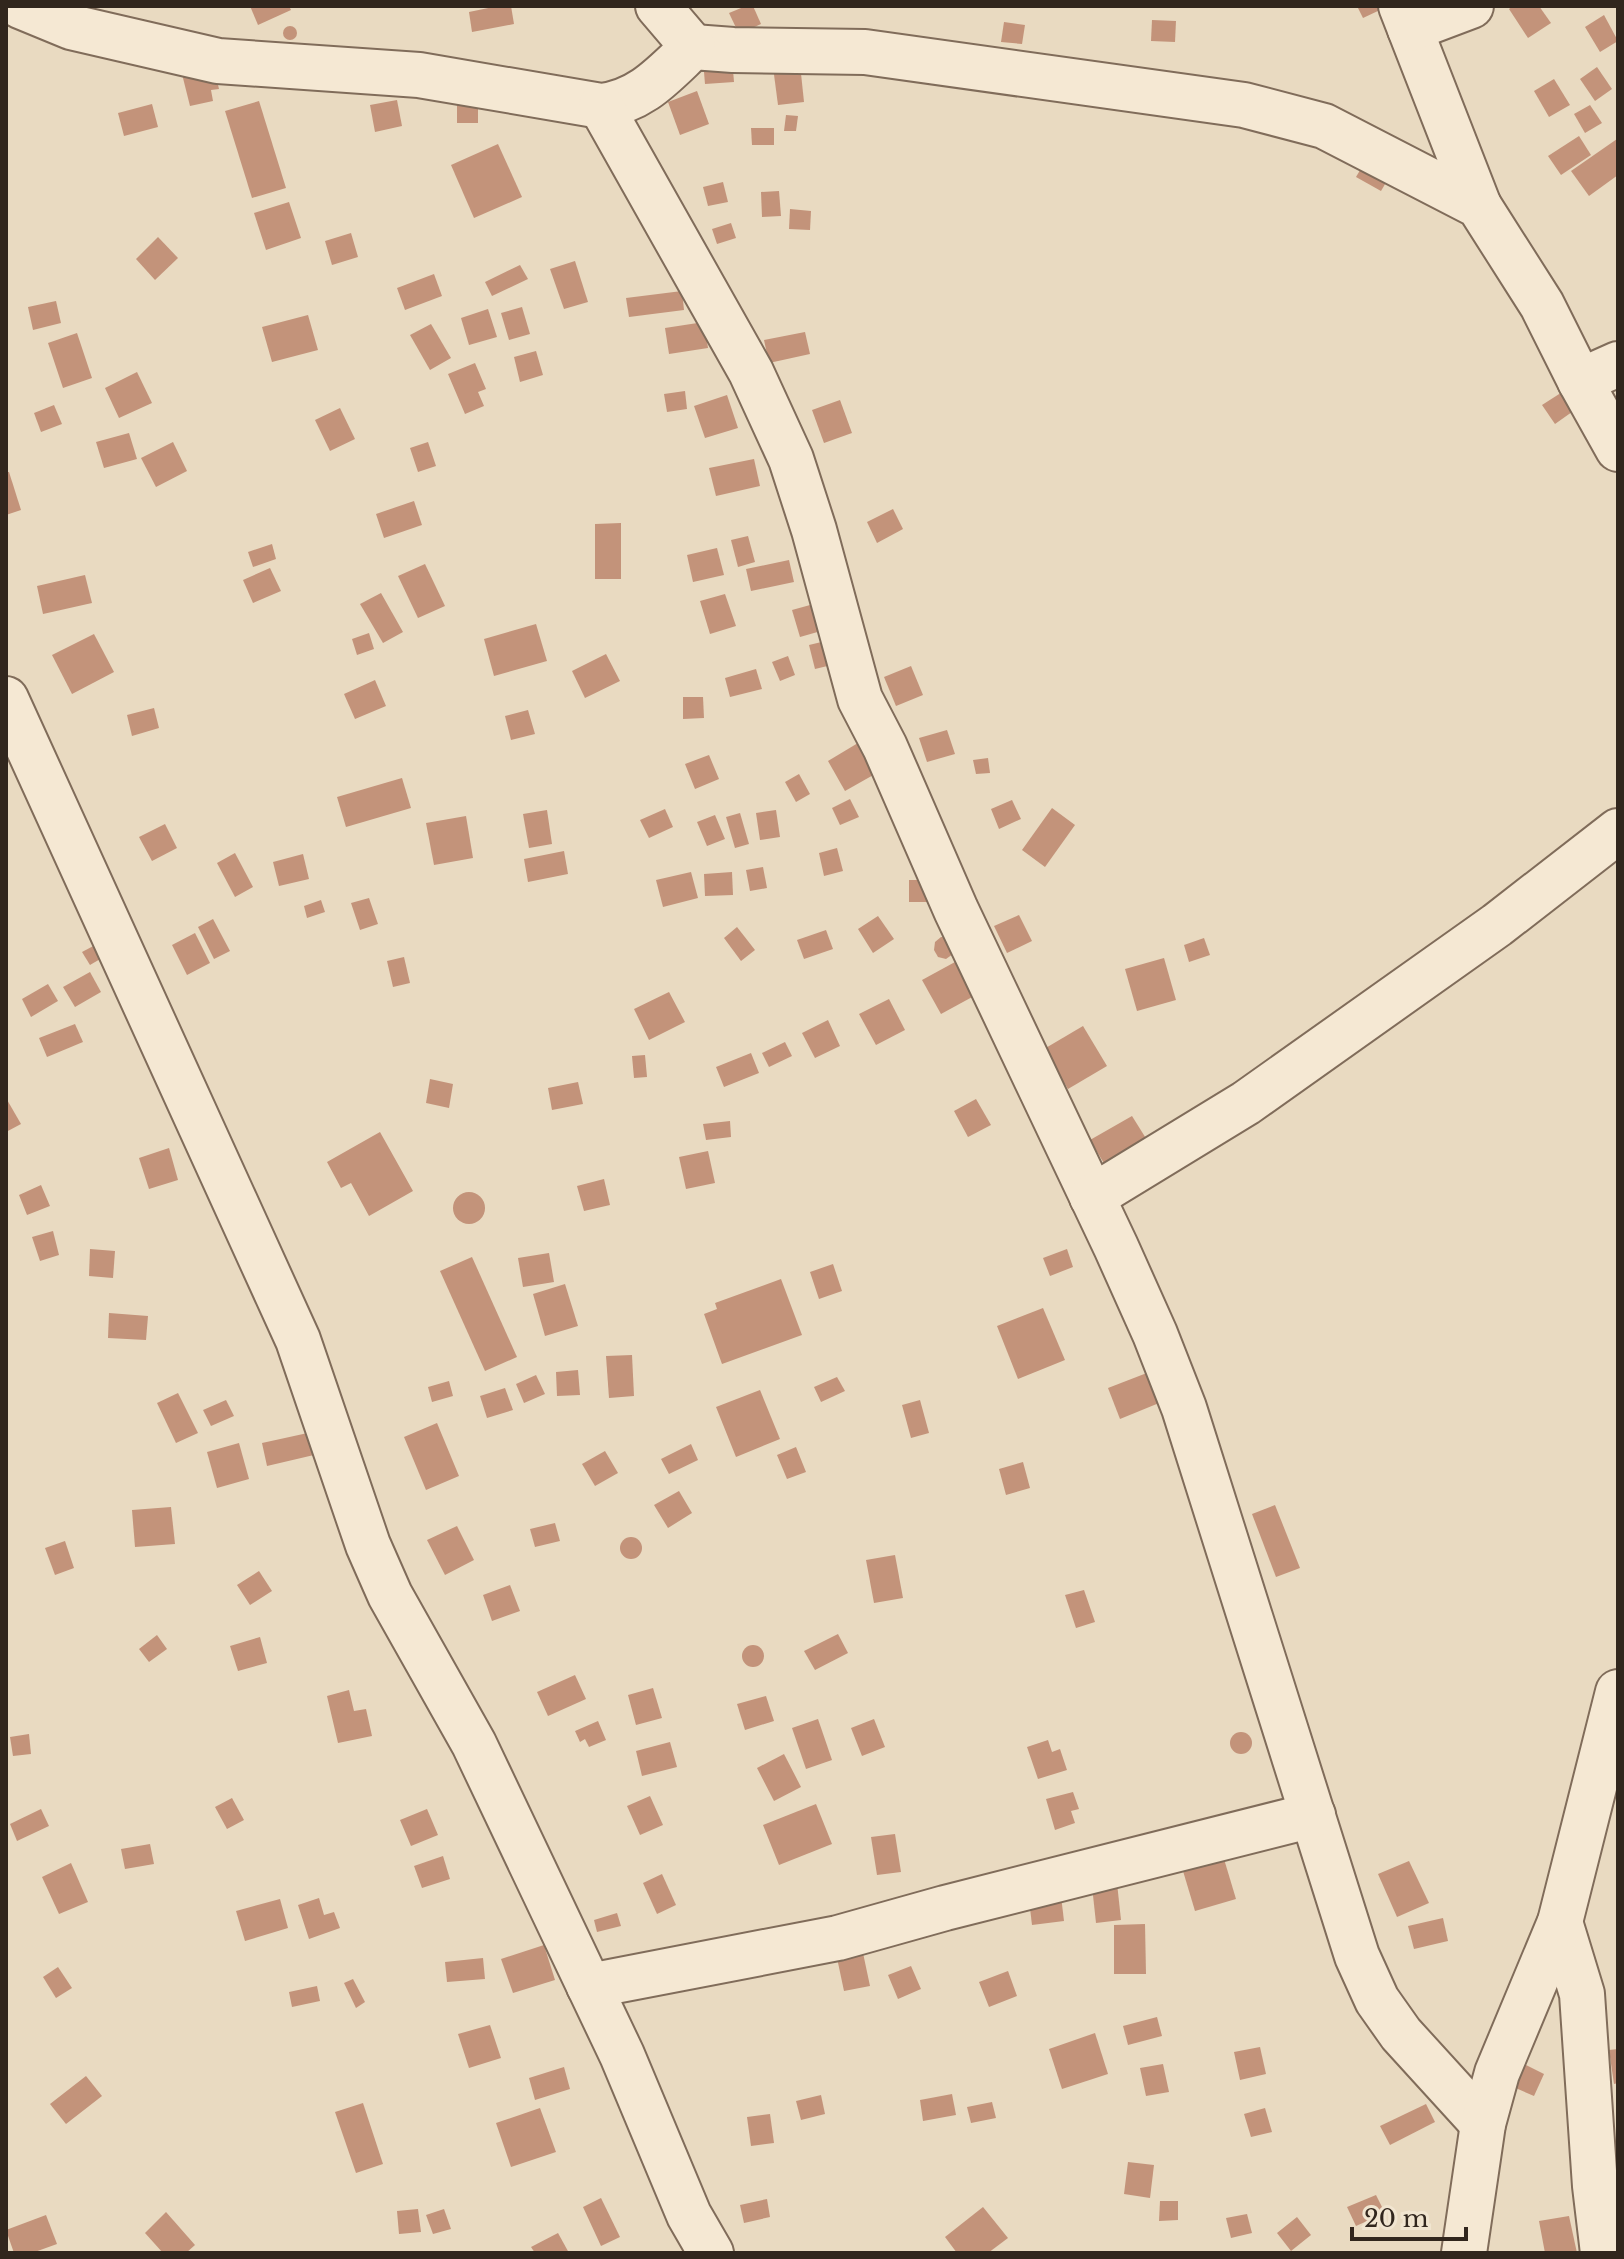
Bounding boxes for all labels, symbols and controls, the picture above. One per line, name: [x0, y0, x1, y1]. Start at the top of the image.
scale bar: [1352, 2191, 1466, 2241]
text: 20 m: [1364, 2204, 1429, 2233]

